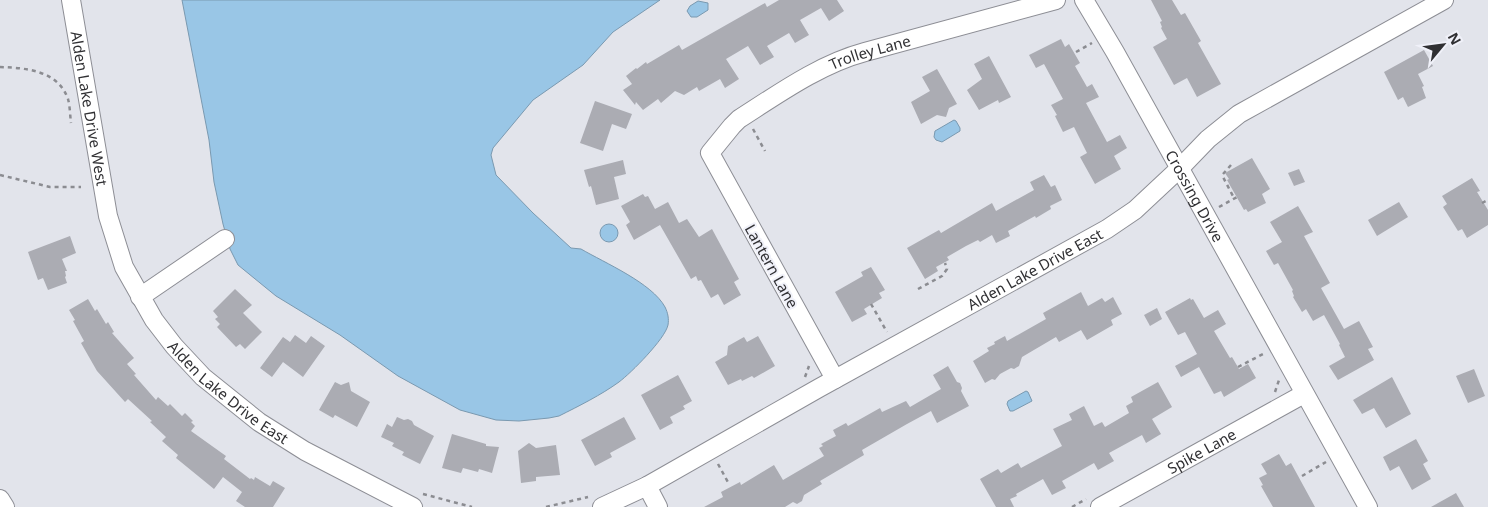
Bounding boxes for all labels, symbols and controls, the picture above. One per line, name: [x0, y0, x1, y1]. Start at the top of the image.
north arrow: [1418, 20, 1468, 70]
street label: Alden Lake Drive West: [66, 29, 113, 188]
text: N: [1444, 29, 1466, 48]
street label: Trolley Lane: [826, 30, 913, 74]
street label: Crossing Drive: [1161, 146, 1229, 245]
street label: Lantern Lane: [741, 221, 803, 311]
street label: Alden Lake Drive East: [964, 223, 1106, 314]
street label: Alden Lake Drive East: [164, 336, 293, 448]
street label: Spike Lane: [1163, 424, 1239, 478]

